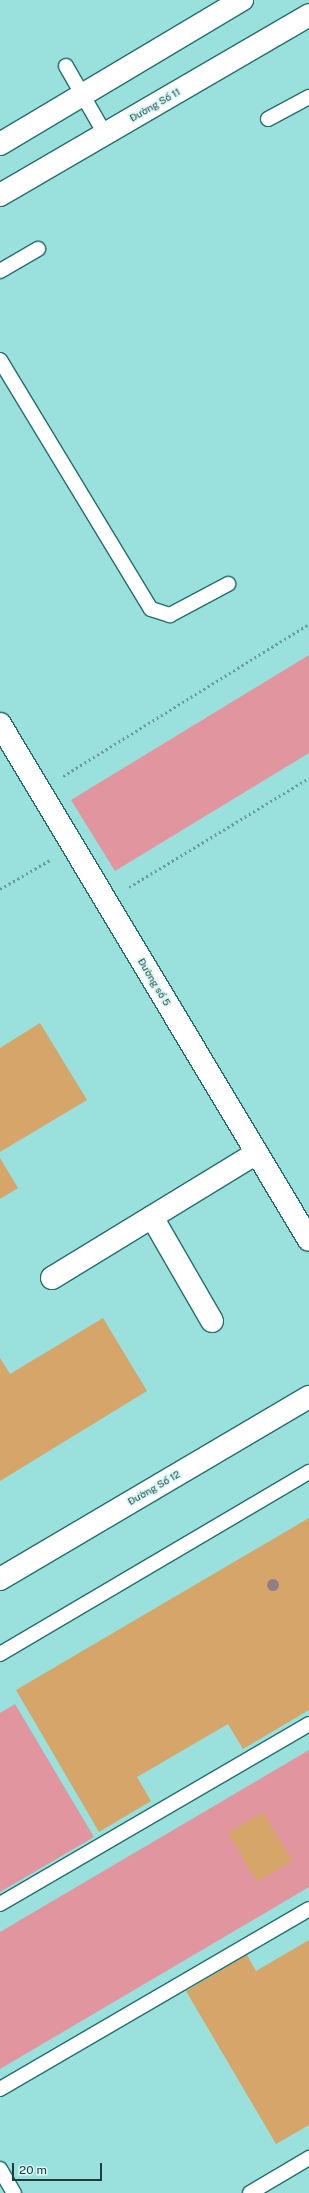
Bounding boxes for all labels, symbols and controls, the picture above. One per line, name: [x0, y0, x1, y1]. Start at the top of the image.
street label: Đường Số 11: [127, 86, 183, 124]
street label: Đường số 5: [135, 956, 173, 1008]
street label: Đường Số 12: [126, 1468, 182, 1508]
scale bar: [14, 2155, 104, 2181]
text: 20 m: [19, 2163, 47, 2177]

